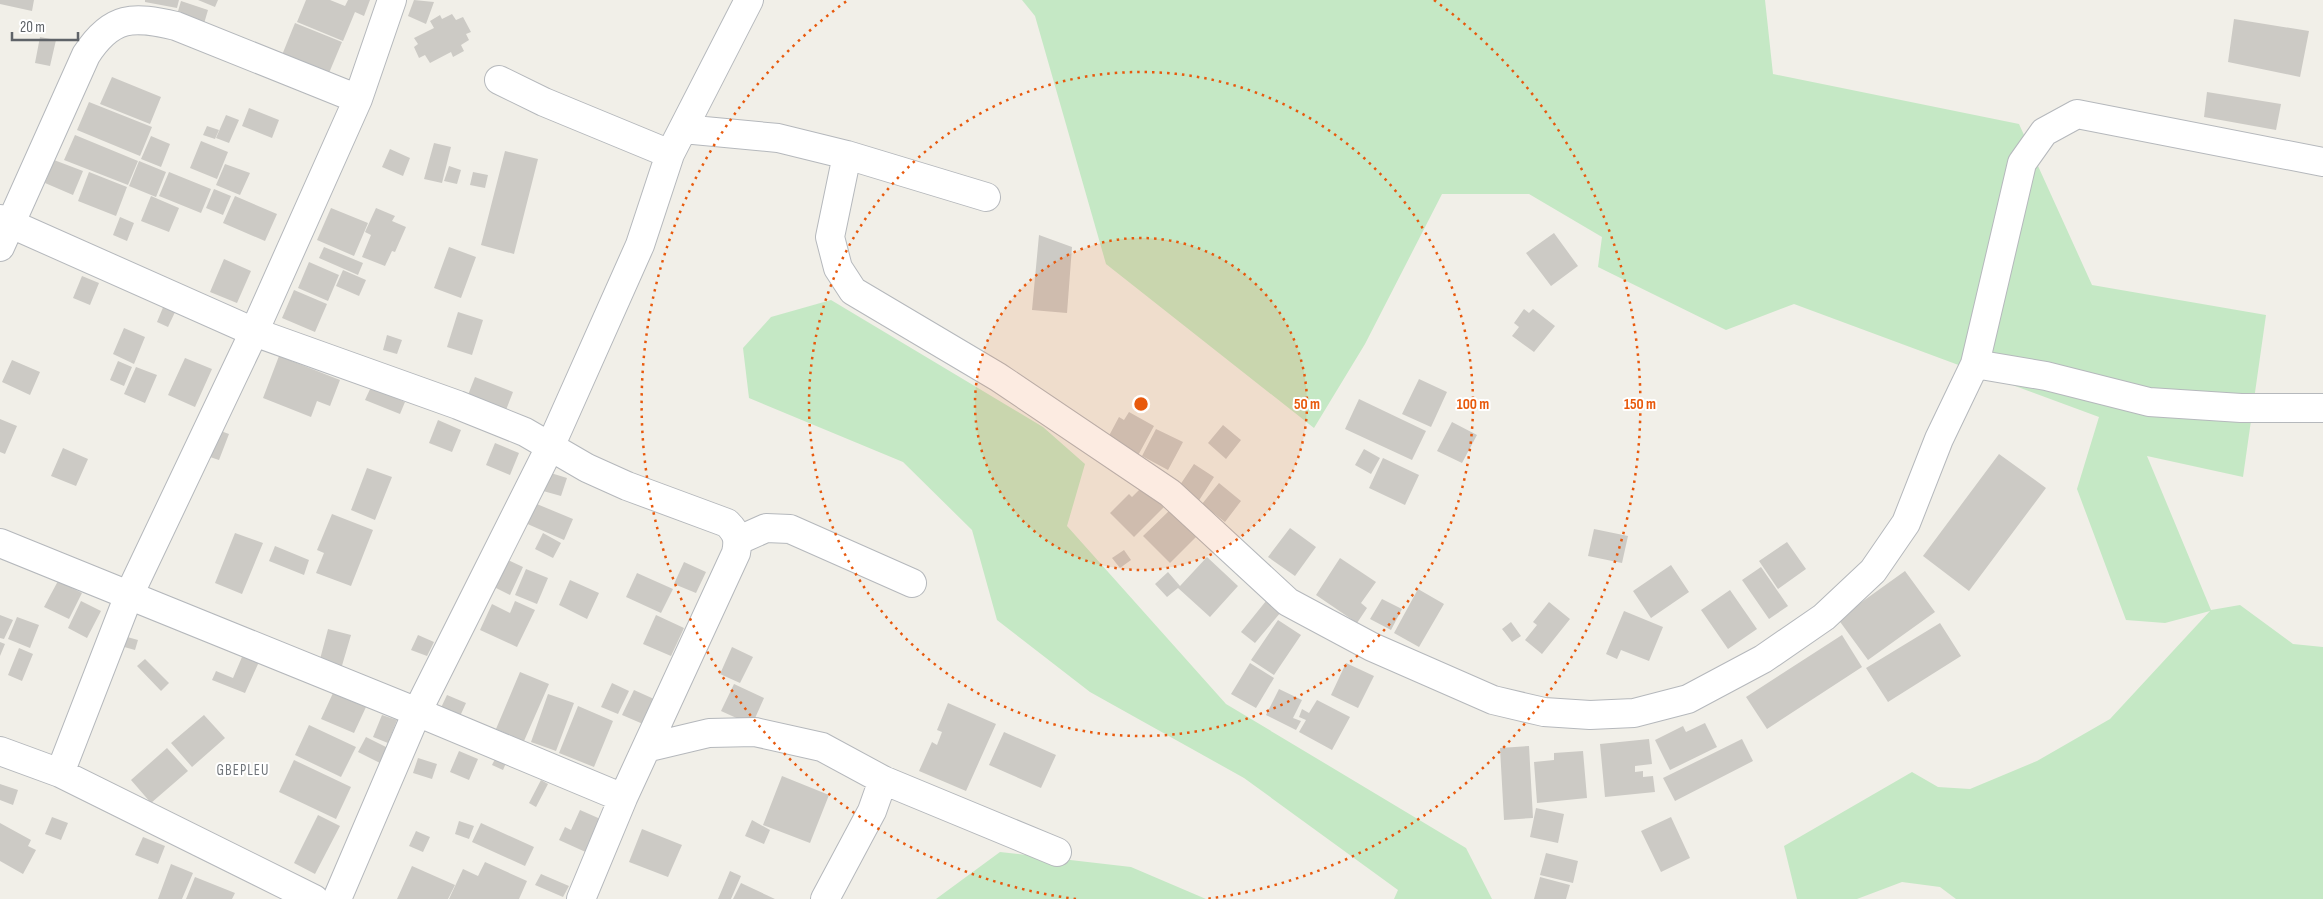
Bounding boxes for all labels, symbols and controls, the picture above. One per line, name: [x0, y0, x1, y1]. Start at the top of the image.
scale bar: [12, 10, 79, 42]
text: 20 m: [20, 18, 45, 37]
centre of rings: [1132, 395, 1150, 413]
text: 50 m: [1294, 395, 1320, 414]
text: 100 m: [1457, 395, 1489, 414]
text: 150 m: [1624, 395, 1656, 414]
district label: GBEPLEU: [217, 761, 269, 780]

